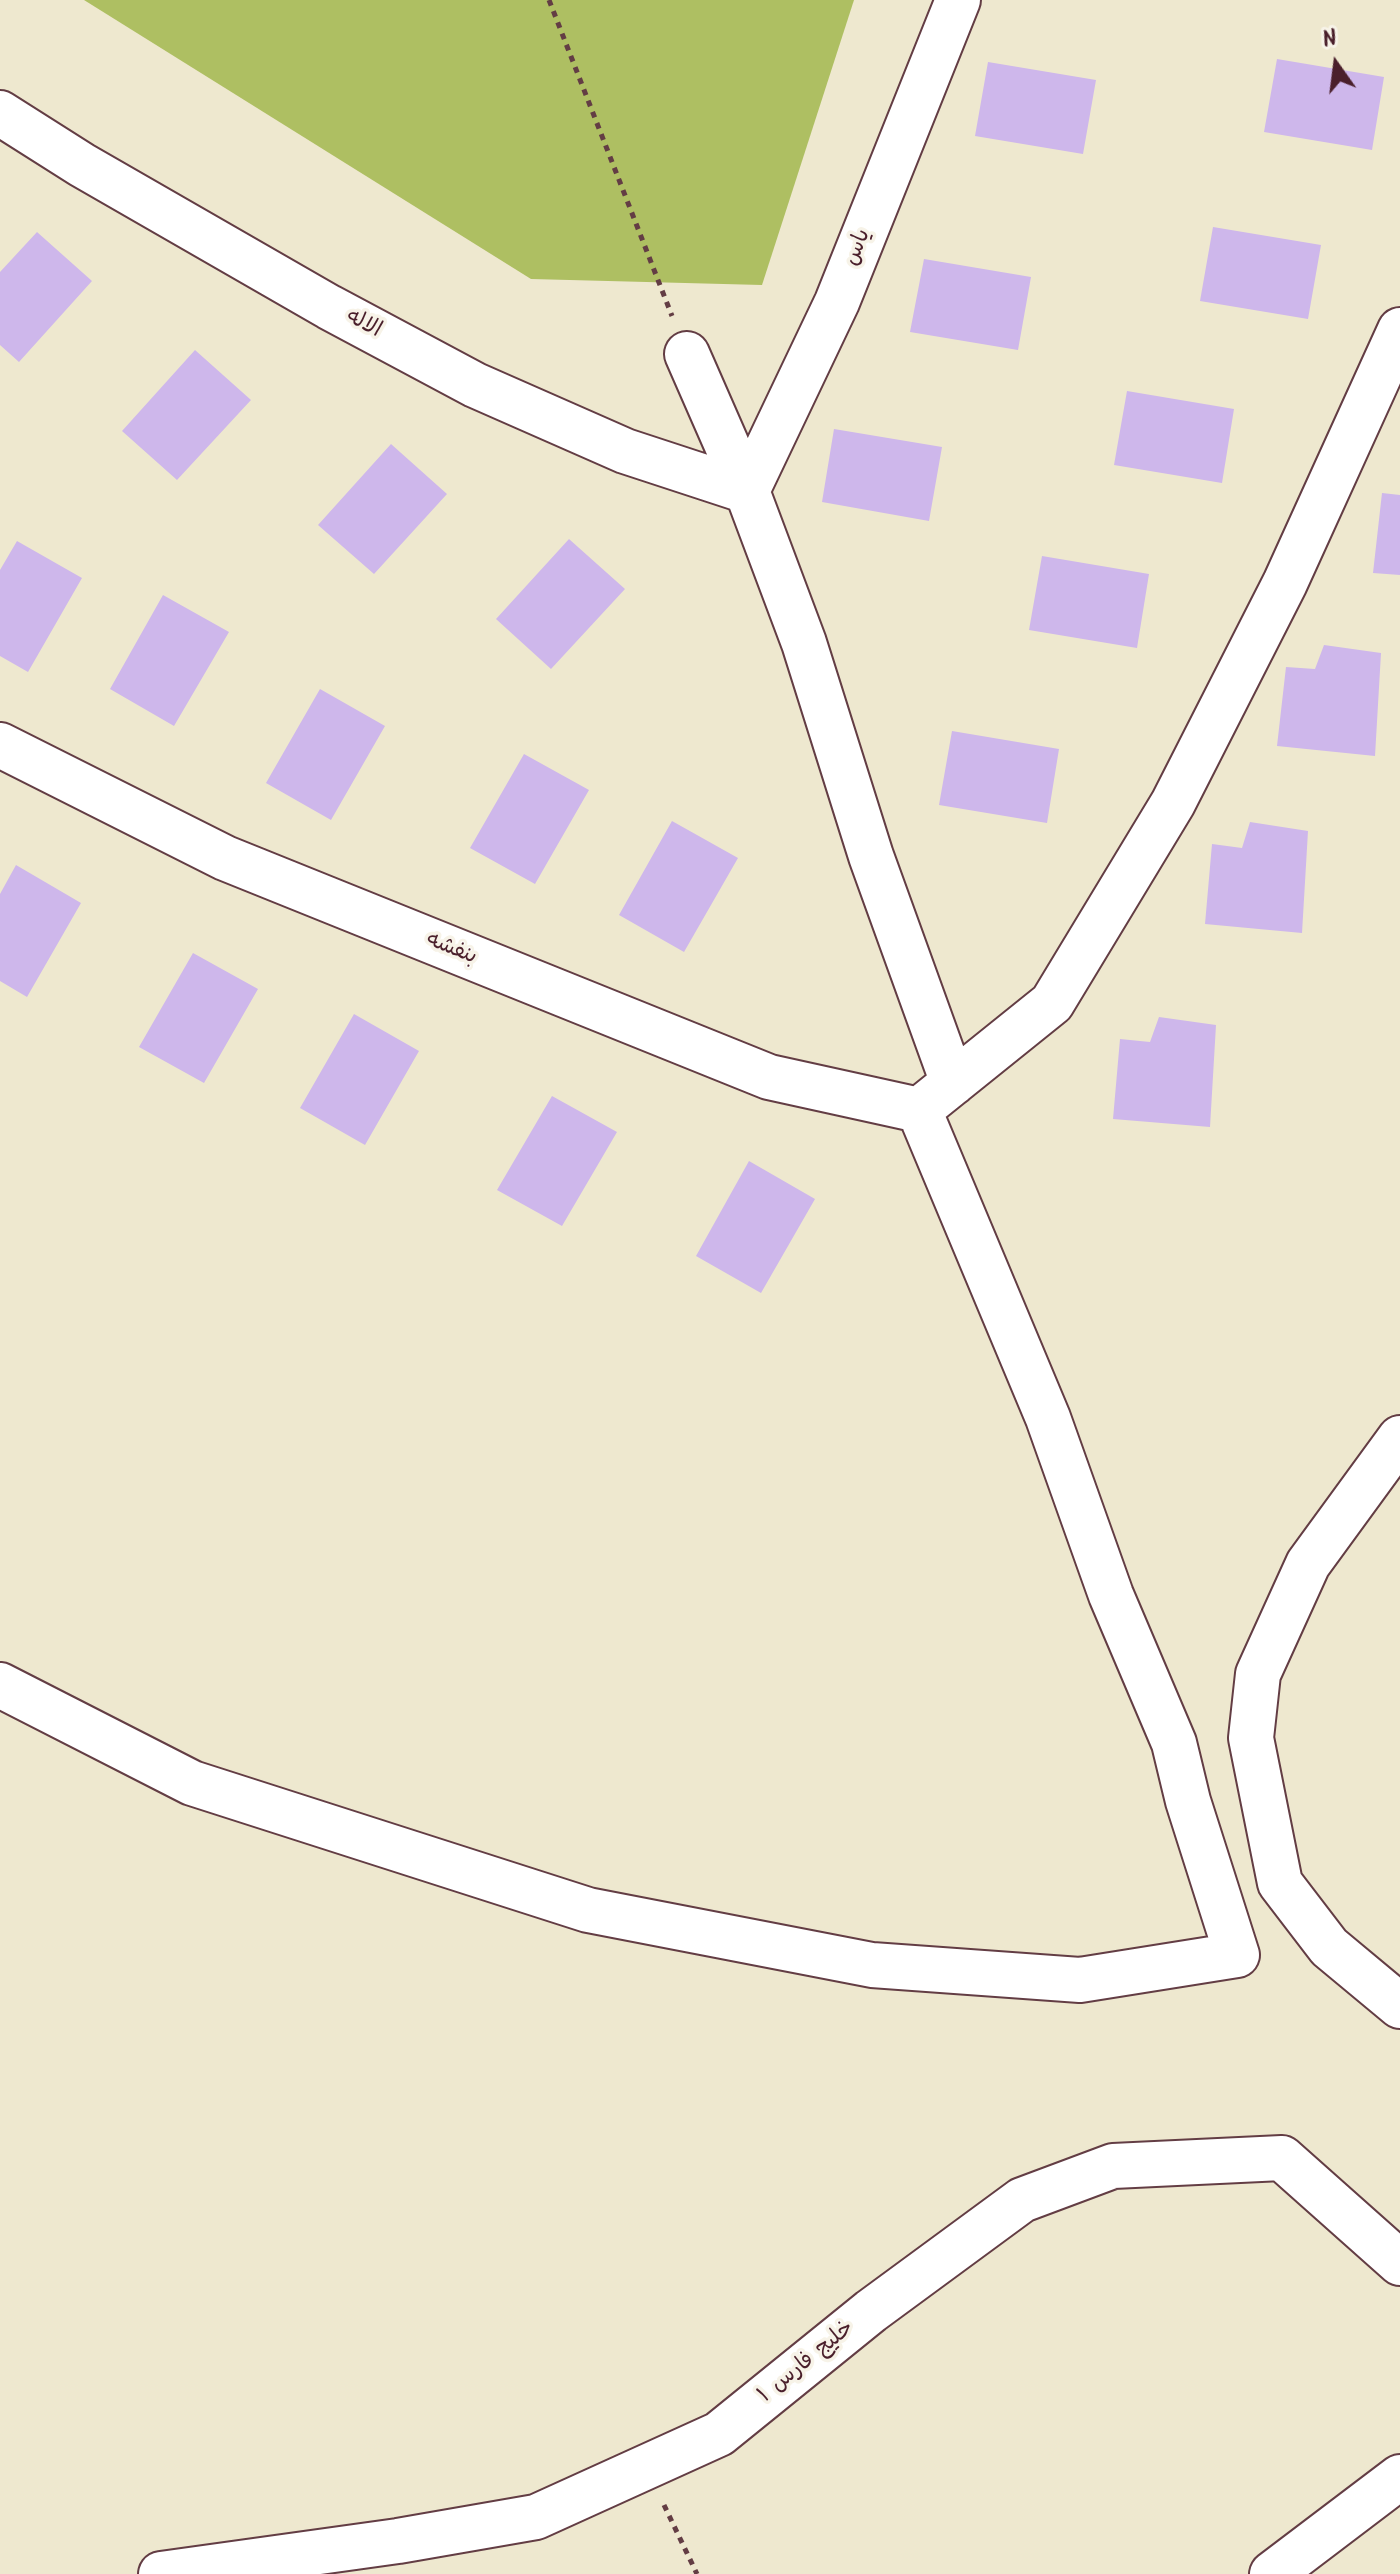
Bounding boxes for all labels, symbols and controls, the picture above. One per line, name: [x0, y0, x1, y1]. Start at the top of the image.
text: N: [1319, 22, 1341, 59]
north arrow: [1296, 24, 1376, 104]
street label: یاس: [840, 226, 878, 270]
street label: الاله: [341, 305, 385, 345]
street label: بنفشه: [422, 928, 480, 972]
street label: خلیج فارس ۱: [754, 2316, 860, 2410]

